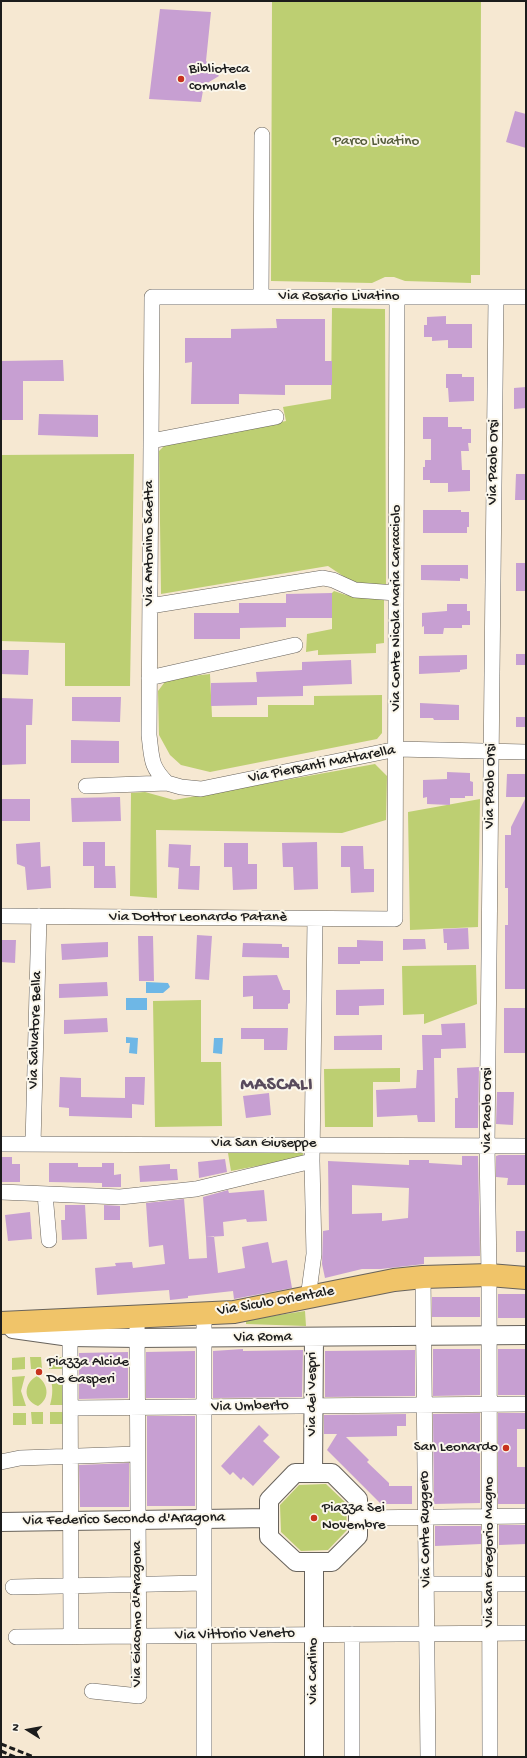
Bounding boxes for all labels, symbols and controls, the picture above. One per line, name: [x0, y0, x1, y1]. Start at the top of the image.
place label: Biblioteca comunale: [189, 61, 249, 96]
marker: Biblioteca comunale: [176, 74, 186, 84]
park label: Parco Livatino: [333, 133, 419, 151]
street label: Via Rosario Livatino: [279, 288, 399, 306]
street label: Via Paolo Orsi: [484, 419, 504, 505]
street label: Via Antonino Saetta: [141, 480, 159, 606]
street label: Via Conte Nicola Maria Caracciolo: [388, 505, 406, 711]
street label: Via Piersanti Mattarella: [247, 742, 397, 788]
street label: Via Paolo Orsi: [481, 743, 501, 829]
street label: Via Dottor Leonardo Patanè: [109, 909, 287, 927]
street label: Via Salvatore Bella: [25, 971, 47, 1089]
street label: Via Paolo Orsi: [479, 1067, 497, 1153]
district label: MASCALI: [240, 1075, 314, 1097]
street label: Via San Giuseppe: [212, 1135, 316, 1153]
street label: Via Siculo Orientale: [216, 1283, 336, 1321]
street label: Via Roma: [234, 1328, 292, 1348]
street label: Via dei Vespri: [304, 1352, 322, 1436]
place label: Piazza Alcide De Gasperi: [47, 1354, 129, 1389]
marker: Piazza Alcide De Gasperi: [34, 1367, 44, 1377]
street label: Via Umberto: [211, 1397, 289, 1417]
place label: San Leonardo: [414, 1439, 498, 1457]
marker: San Leonardo: [501, 1443, 511, 1453]
street label: Via Conte Ruggero: [416, 1470, 436, 1588]
street label: Via San Gregorio Magno: [481, 1477, 499, 1627]
place label: Piazza Sei Novembre: [322, 1500, 386, 1535]
street label: Via Federico Secondo d'Aragona: [23, 1509, 225, 1531]
marker: Piazza Sei Novembre: [309, 1513, 319, 1523]
street label: Via Giacomo d'Aragona: [129, 1541, 147, 1687]
street label: Via Vittorio Veneto: [175, 1625, 295, 1645]
street label: Via Carlino: [305, 1638, 323, 1704]
north arrow: [8, 1710, 48, 1750]
text: N: [10, 1723, 23, 1732]

